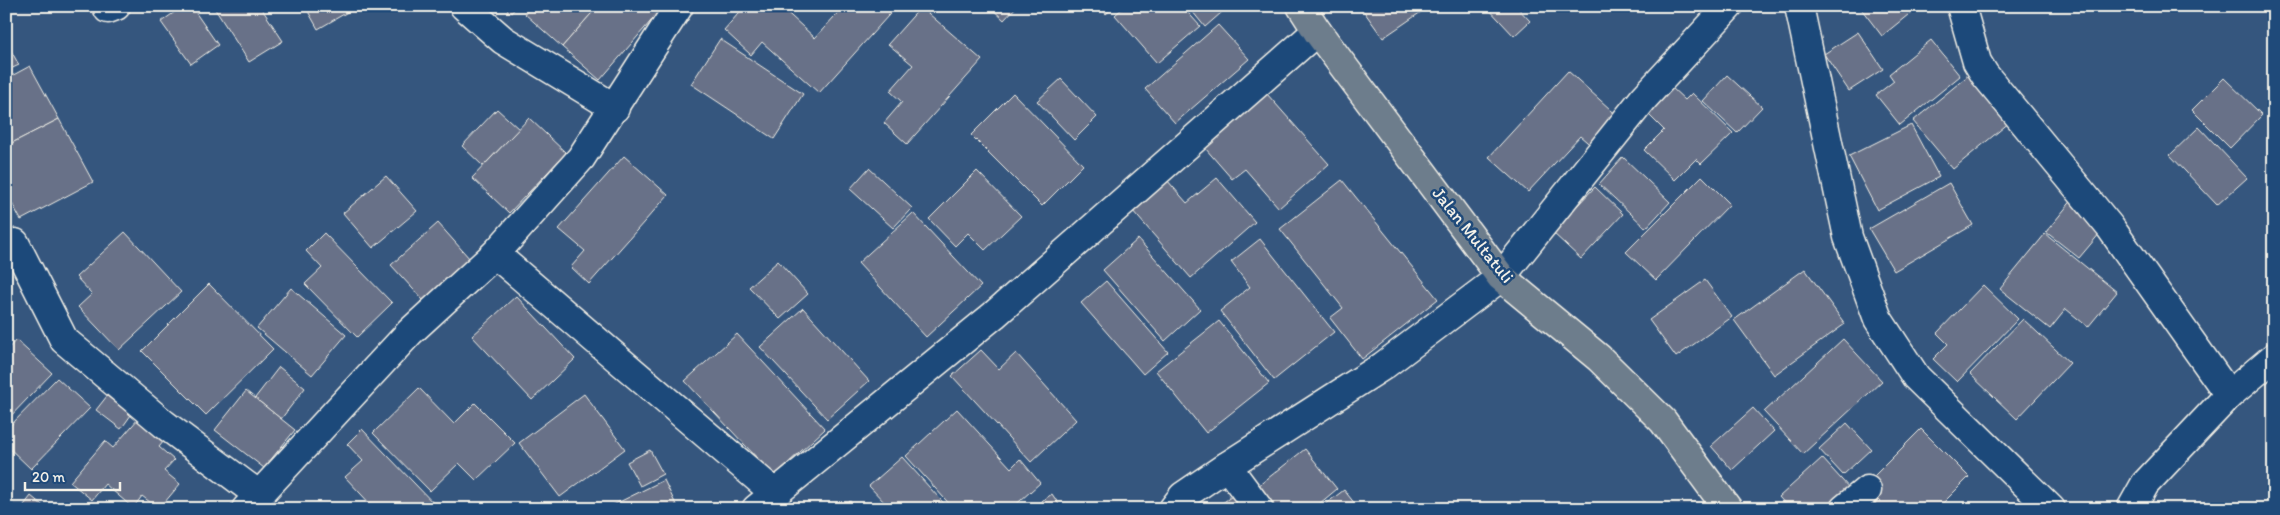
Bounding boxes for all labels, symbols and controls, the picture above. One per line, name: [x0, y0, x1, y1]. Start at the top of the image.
street label: Jalan Multatuli: [1428, 182, 1518, 288]
scale bar: [25, 460, 120, 492]
text: 20 m: [32, 468, 66, 486]

